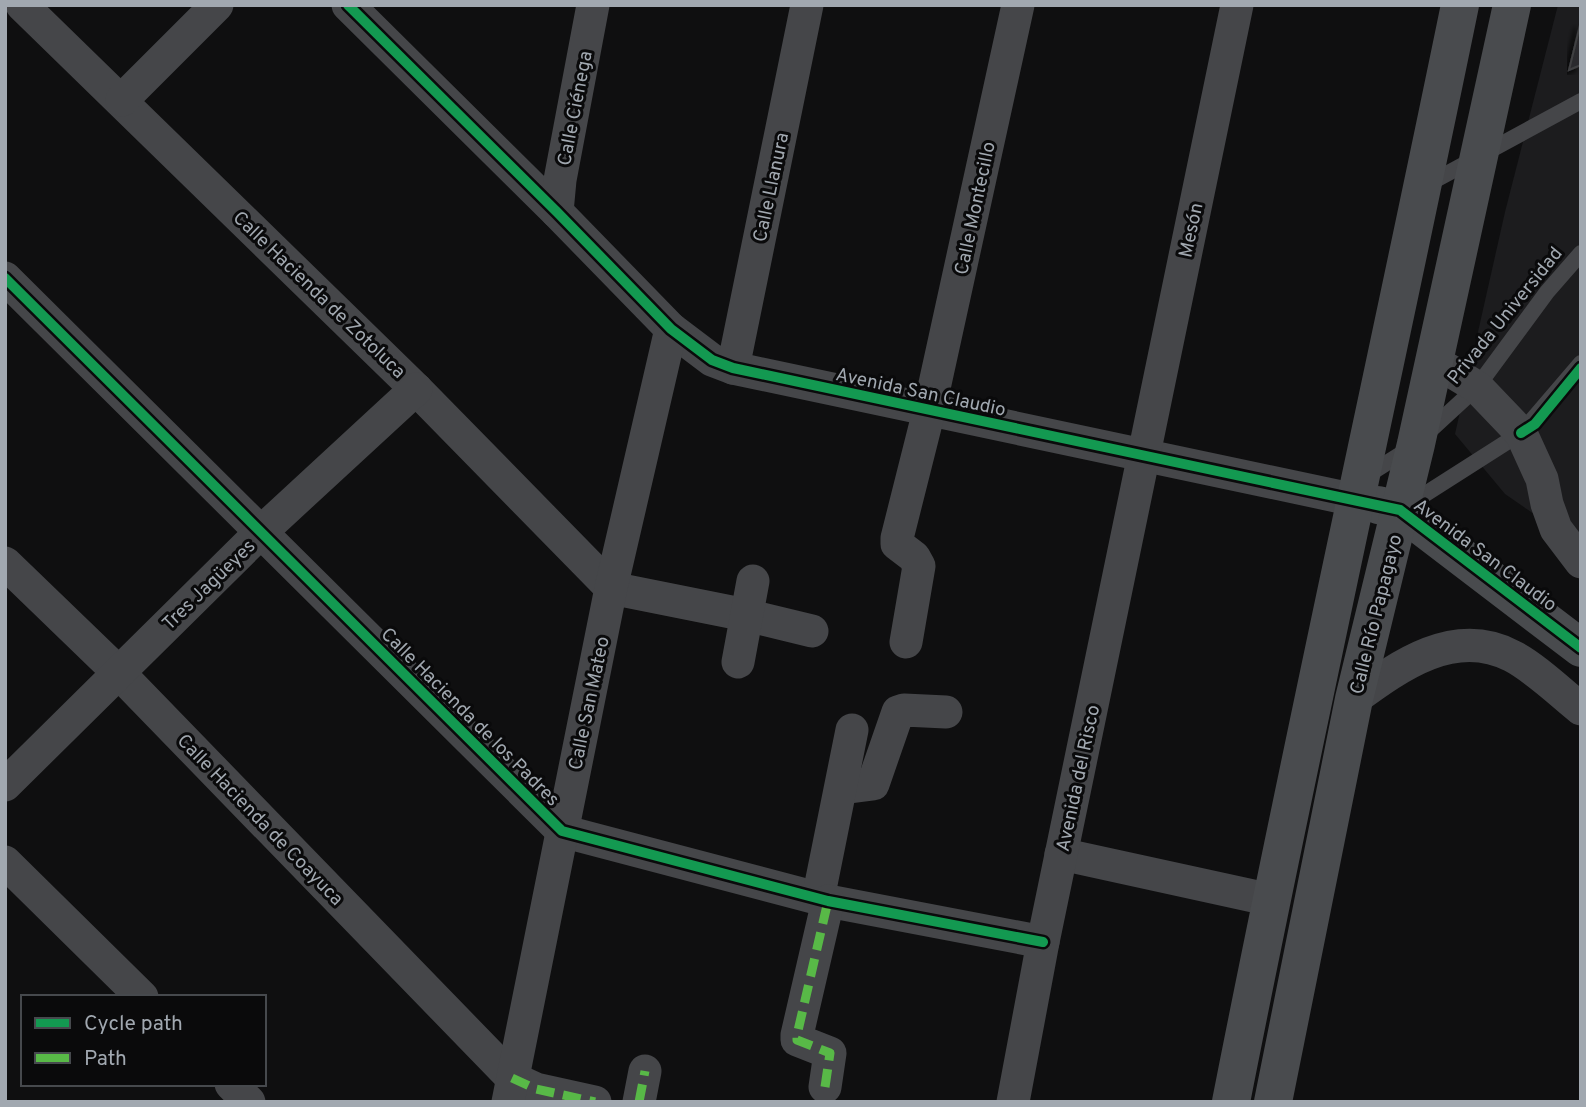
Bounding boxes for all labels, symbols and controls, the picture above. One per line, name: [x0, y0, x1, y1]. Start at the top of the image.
street label: Calle Ciénega: [553, 49, 599, 168]
street label: Calle Llanura: [749, 130, 795, 244]
street label: Calle Montecillo: [950, 140, 1002, 277]
street label: Mesón: [1174, 201, 1209, 260]
street label: Calle Hacienda de Zotoluca: [227, 207, 410, 384]
street label: Privada Universidad: [1443, 243, 1568, 390]
street label: Avenida San Claudio: [833, 363, 1008, 423]
street label: Avenida San Claudio: [1408, 494, 1561, 617]
street label: Calle Río Papagayo: [1345, 532, 1408, 697]
street label: Tres Jagüeyes: [158, 535, 261, 636]
street label: Calle Hacienda de los Padres: [375, 623, 564, 812]
street label: Calle San Mateo: [564, 634, 616, 773]
street label: Avenida del Risco: [1052, 703, 1106, 854]
street label: Calle Hacienda de Coayuca: [171, 730, 348, 911]
legend: [21, 995, 266, 1086]
text: Cycle path: [84, 1011, 183, 1038]
text: Path: [84, 1046, 127, 1073]

